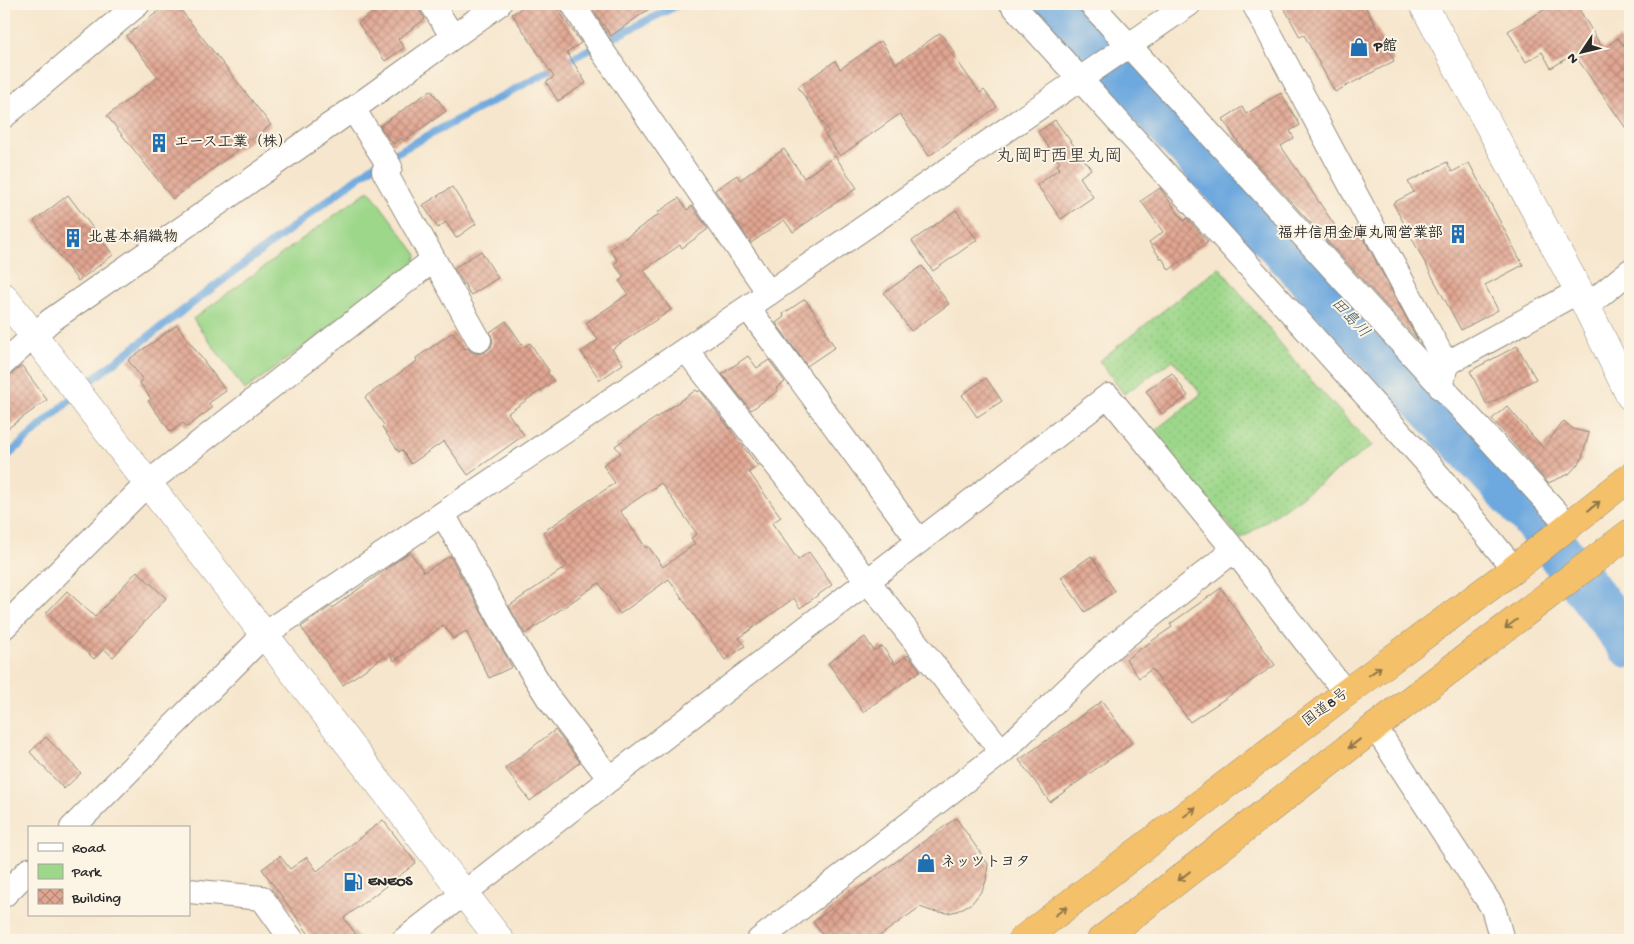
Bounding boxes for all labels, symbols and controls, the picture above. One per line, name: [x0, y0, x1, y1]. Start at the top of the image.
north arrow: [1556, 28, 1606, 78]
shop icon: P館: [1348, 36, 1370, 58]
place label: P館: [1373, 37, 1397, 56]
text: N: [1564, 49, 1583, 67]
building icon: エース工業（株）: [148, 132, 170, 154]
place label: エース工業（株）: [174, 133, 293, 152]
district label: 丸岡町西里丸岡: [996, 147, 1122, 168]
building icon: 福井信用金庫丸岡営業部: [1447, 223, 1469, 245]
place label: 福井信用金庫丸岡営業部: [1278, 224, 1443, 243]
building icon: 北甚本絹織物: [62, 227, 84, 249]
place label: 北甚本絹織物: [88, 228, 178, 247]
water label: 田島川: [1326, 294, 1373, 343]
one-way arrow: [1587, 500, 1600, 511]
one-way arrow: [1505, 619, 1518, 630]
one-way arrow: [1368, 666, 1382, 676]
street label: 国道8号: [1299, 685, 1353, 731]
one-way arrow: [1348, 738, 1361, 749]
one-way arrow: [1183, 807, 1197, 817]
legend: [28, 826, 190, 916]
text: Road: [72, 840, 106, 858]
shop icon: ネッツトヨタ: [915, 852, 937, 874]
place label: ネッツトヨタ: [941, 854, 1030, 872]
text: Park: [71, 864, 102, 882]
one-way arrow: [1178, 870, 1191, 881]
fuel station icon: ENEOS: [342, 871, 364, 893]
place label: ENEOS: [368, 873, 414, 891]
text: Building: [71, 890, 121, 908]
one-way arrow: [1054, 905, 1067, 916]

